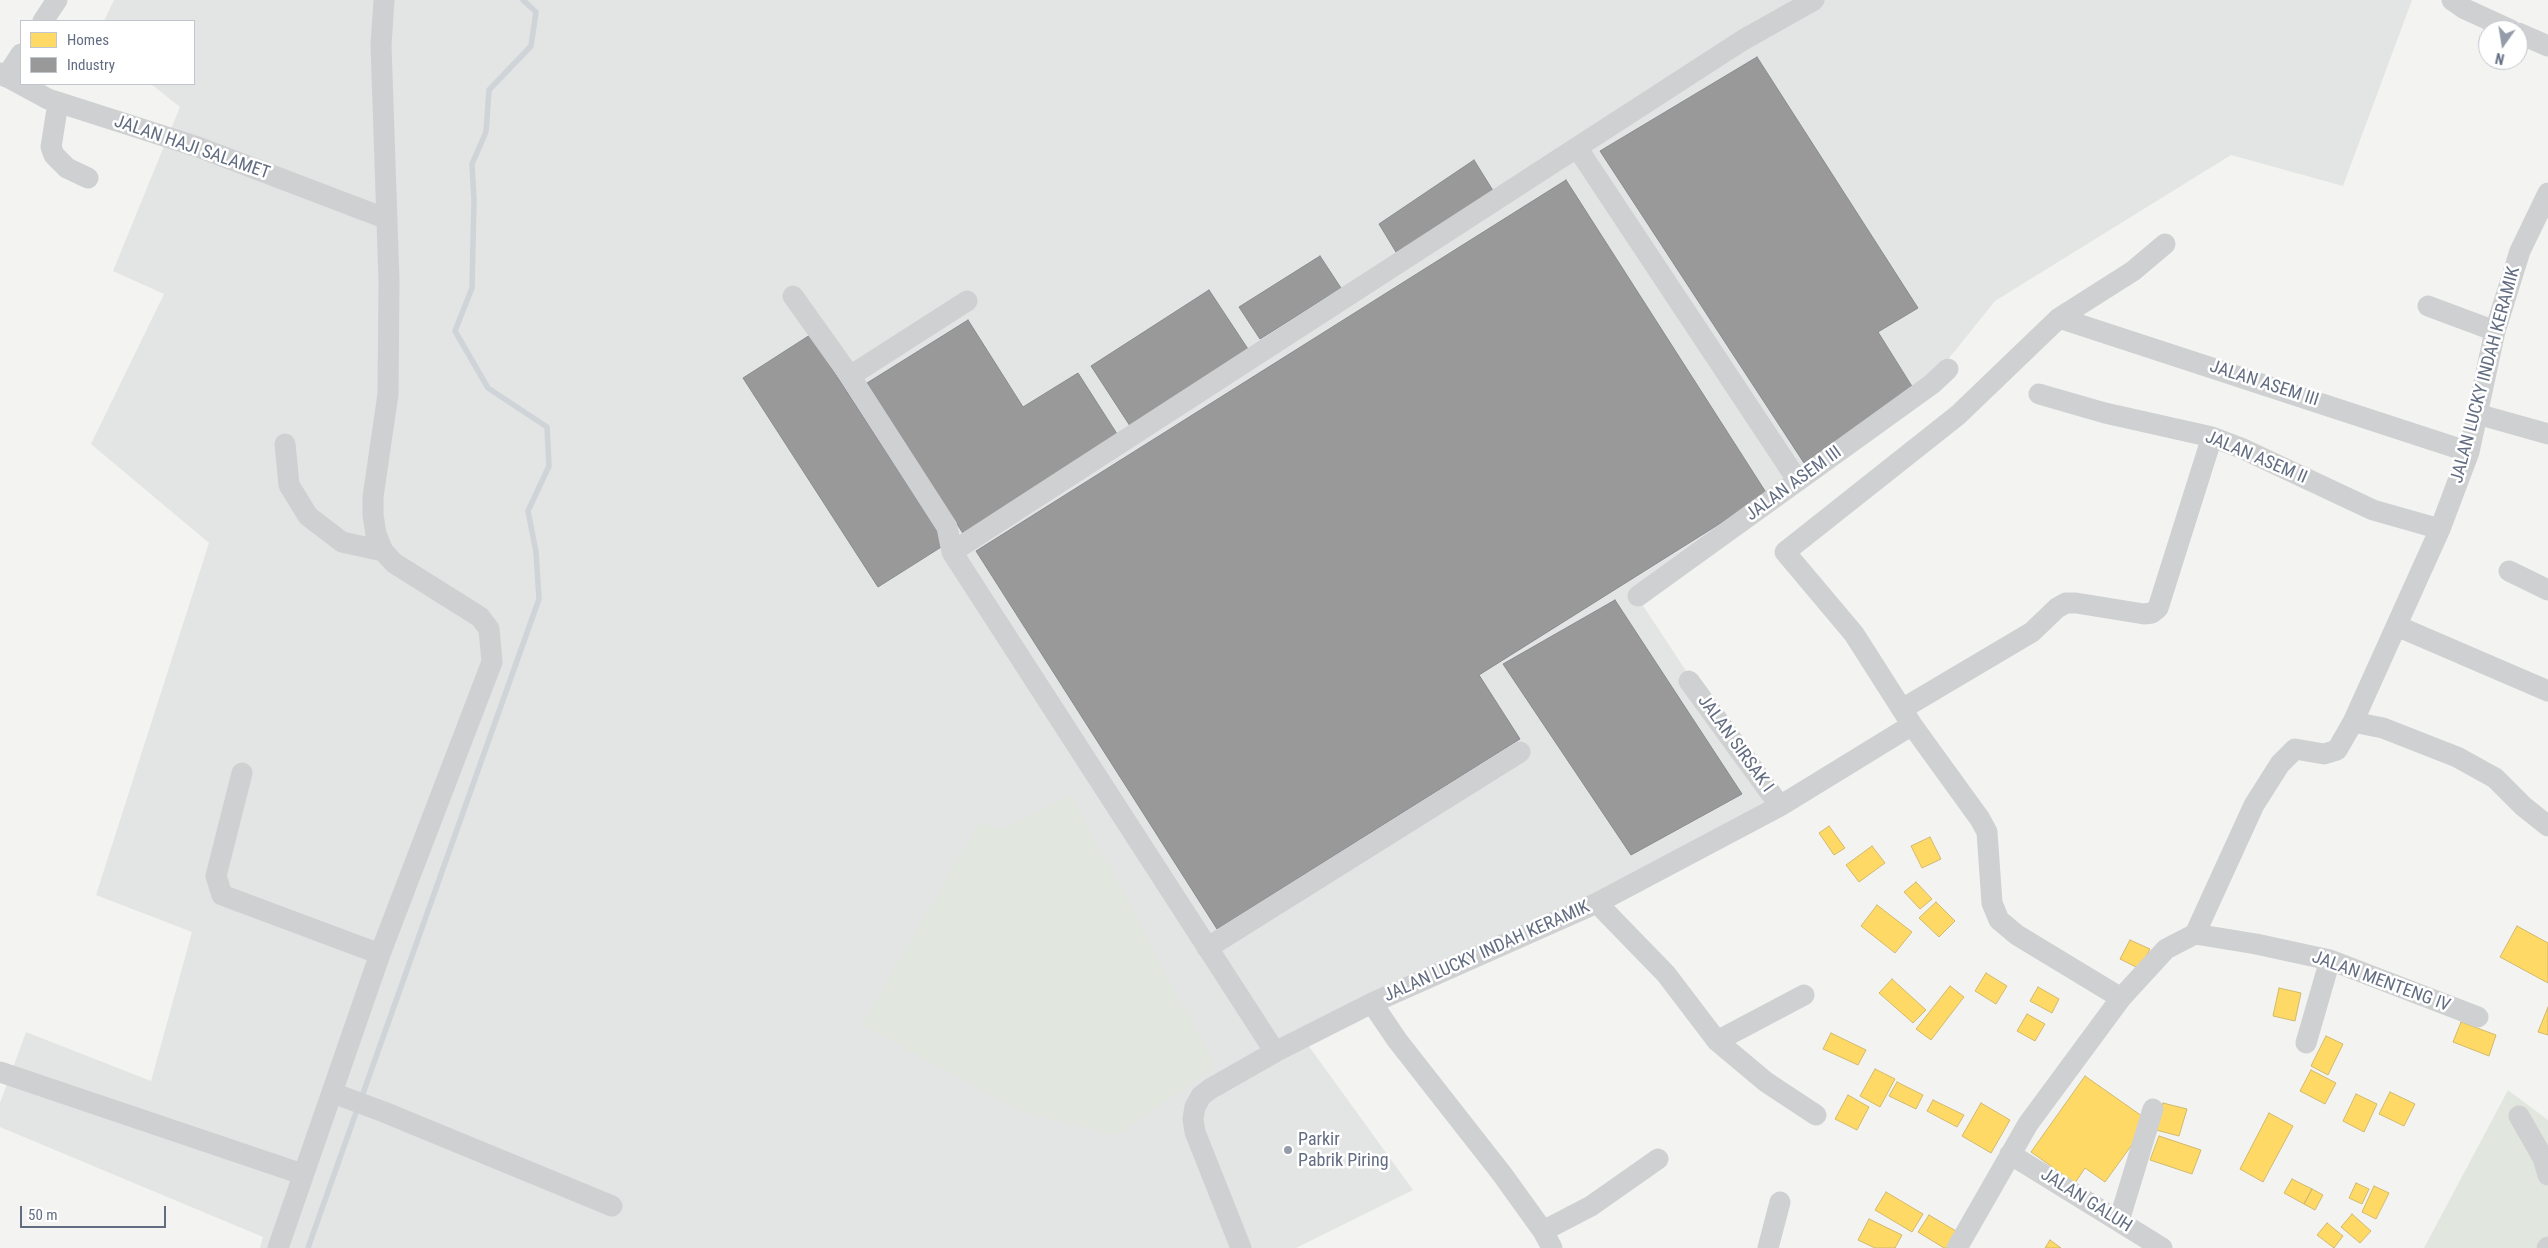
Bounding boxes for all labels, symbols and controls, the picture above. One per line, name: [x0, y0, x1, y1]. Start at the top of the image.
legend: [20, 20, 195, 85]
north arrow: [2478, 20, 2528, 70]
text: Homes: [67, 31, 109, 49]
text: N: [2494, 50, 2506, 67]
text: Industry: [67, 56, 115, 74]
street label: JALAN HAJI SALAMET: [111, 111, 273, 185]
street label: JALAN LUCKY INDAH KERAMIK: [2447, 264, 2525, 486]
street label: JALAN ASEM III: [2207, 356, 2321, 412]
street label: JALAN ASEM II: [2202, 427, 2310, 489]
street label: JALAN ASEM III: [1742, 442, 1846, 526]
street label: JALAN SIRSAK I: [1693, 691, 1777, 797]
street label: JALAN LUCKY INDAH KERAMIK: [1381, 897, 1593, 1007]
street label: JALAN MENTENG IV: [2309, 947, 2453, 1017]
place label: Parkir Pabrik Piring: [1298, 1129, 1389, 1172]
marker: Parkir Pabrik Piring: [1282, 1144, 1294, 1156]
street label: JALAN GALUH: [2036, 1164, 2136, 1238]
scale bar: [22, 1196, 169, 1228]
text: 50 m: [28, 1206, 58, 1224]

